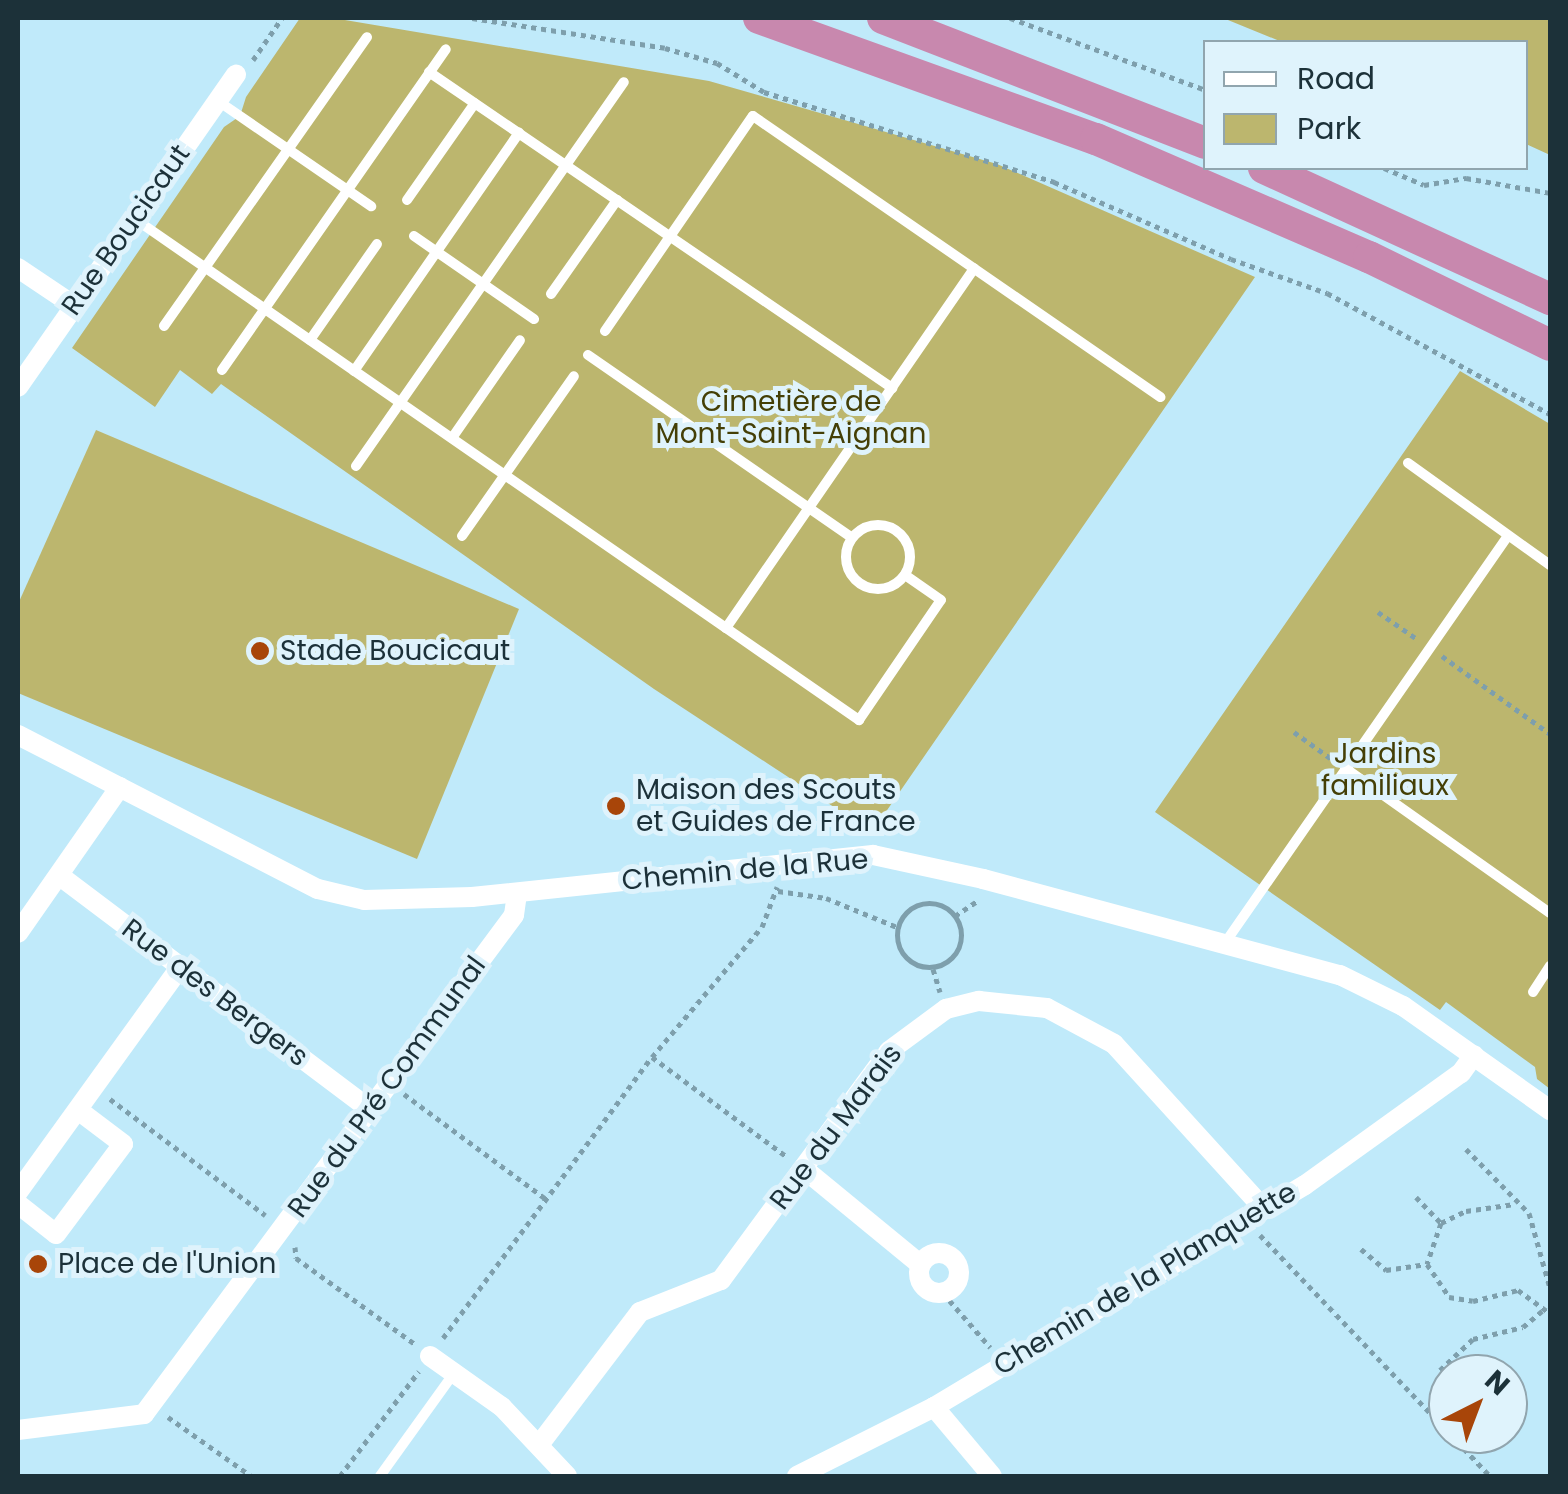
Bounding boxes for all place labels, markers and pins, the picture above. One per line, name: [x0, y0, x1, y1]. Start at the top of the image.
place label: Stade Boucicaut: [280, 634, 510, 668]
marker: Stade Boucicaut: [249, 640, 271, 662]
place label: Maison des Scouts et Guides de France: [636, 773, 916, 839]
marker: Maison des Scouts et Guides de France: [605, 795, 627, 817]
place label: Place de l'Union: [58, 1247, 277, 1281]
marker: Place de l'Union: [27, 1253, 49, 1275]

